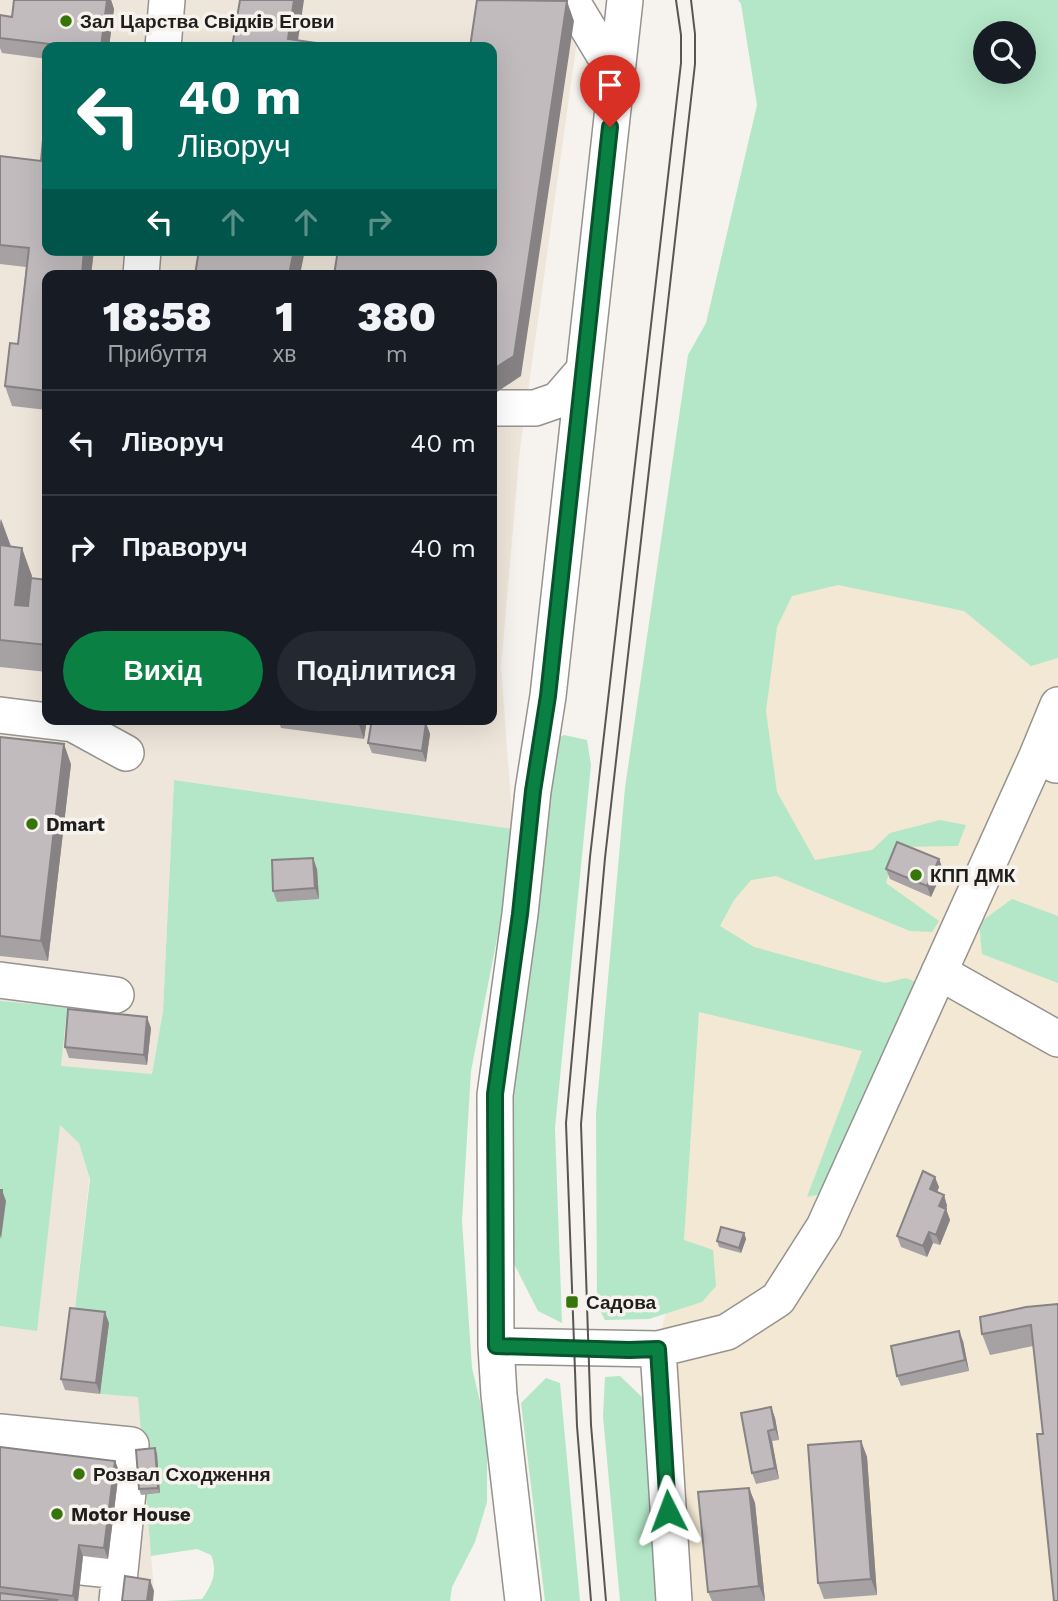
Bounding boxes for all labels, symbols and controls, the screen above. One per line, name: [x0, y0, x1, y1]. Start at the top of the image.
place label: Зал Царства Свiдкiв Егови: [80, 10, 334, 33]
marker: Зал Царства Свiдкiв Егови: [58, 13, 74, 29]
map controls: [973, 21, 1036, 84]
button: search: [973, 21, 1036, 84]
pin: [580, 55, 640, 127]
icon: arrive: [591, 66, 629, 104]
text: 40 m: [178, 68, 301, 126]
icon: left: [63, 70, 154, 161]
text: Ліворуч: [178, 127, 291, 165]
icon: left: [141, 203, 179, 241]
icon: ahead: [214, 203, 252, 241]
icon: ahead: [287, 203, 325, 241]
icon: right: [360, 203, 398, 241]
text: 18:58: [103, 292, 212, 341]
text: 1: [275, 292, 294, 341]
text: 380: [357, 292, 436, 341]
text: Прибуття: [107, 341, 207, 368]
text: хв: [273, 341, 296, 368]
text: m: [386, 341, 408, 368]
icon: left: [63, 424, 101, 462]
text: Ліворуч: [122, 427, 224, 457]
text: 40 m: [410, 428, 476, 458]
icon: right: [63, 529, 101, 567]
text: Праворуч: [122, 532, 248, 562]
text: 40 m: [410, 533, 476, 563]
button: Вихід: [63, 631, 263, 711]
button: Поділитися: [277, 631, 476, 711]
place label: Dmart: [46, 813, 105, 836]
marker: Dmart: [24, 816, 40, 832]
place label: КПП ДМК: [930, 864, 1016, 887]
marker: КПП ДМК: [908, 867, 924, 883]
place label: Садова: [586, 1291, 657, 1314]
marker: Садова: [564, 1294, 580, 1310]
place label: Розвал Сходження: [93, 1463, 271, 1486]
marker: Розвал Сходження: [71, 1466, 87, 1482]
position arrow: [631, 1474, 705, 1548]
place label: Motor House: [71, 1503, 191, 1526]
marker: Motor House: [49, 1506, 65, 1522]

